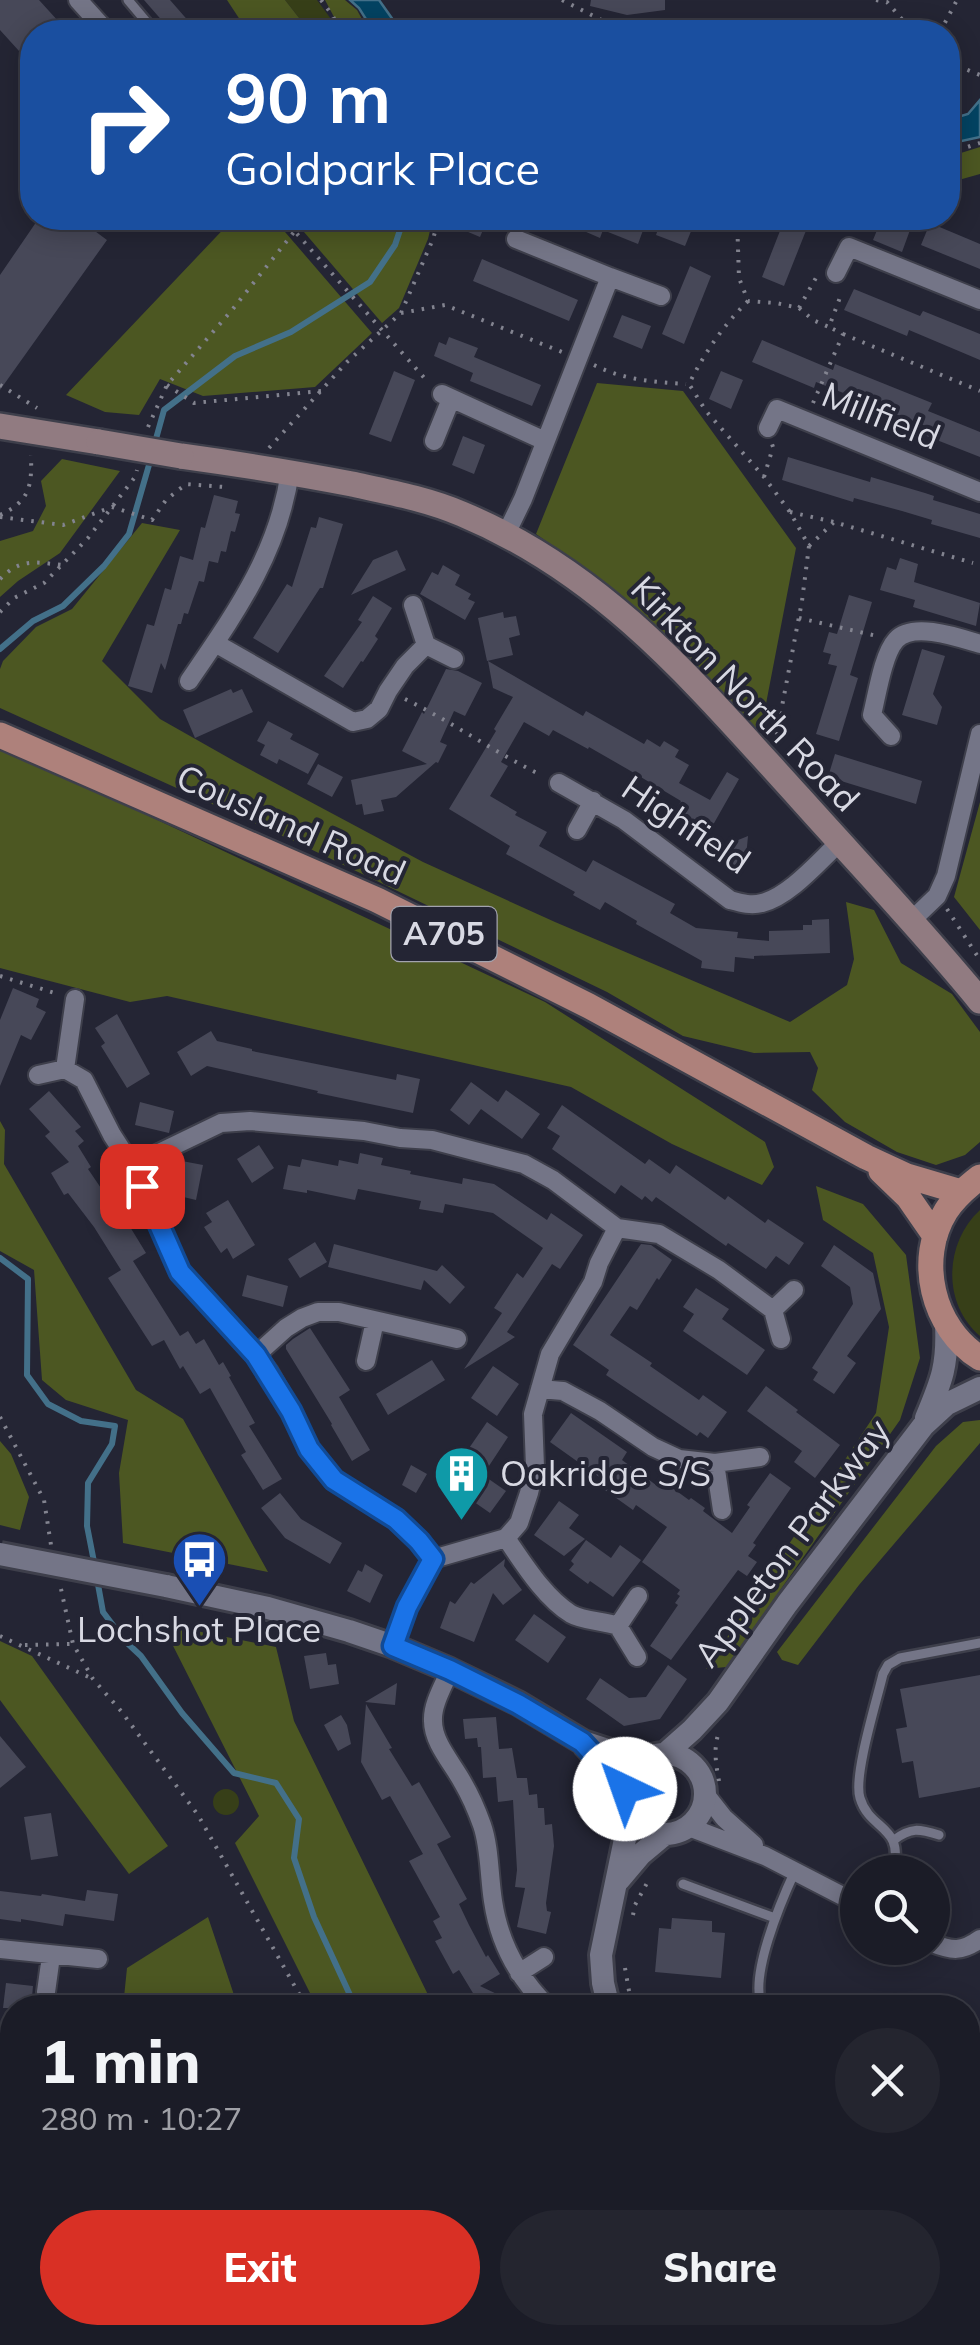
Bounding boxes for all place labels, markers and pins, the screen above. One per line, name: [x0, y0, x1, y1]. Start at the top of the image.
pin: [100, 1144, 185, 1229]
building icon: Oakridge S/S: [431, 1444, 491, 1523]
place label: Oakridge S/S: [500, 1451, 711, 1495]
bus stop icon: Lochshot Place: [169, 1529, 229, 1608]
place label: Lochshot Place: [77, 1607, 321, 1651]

